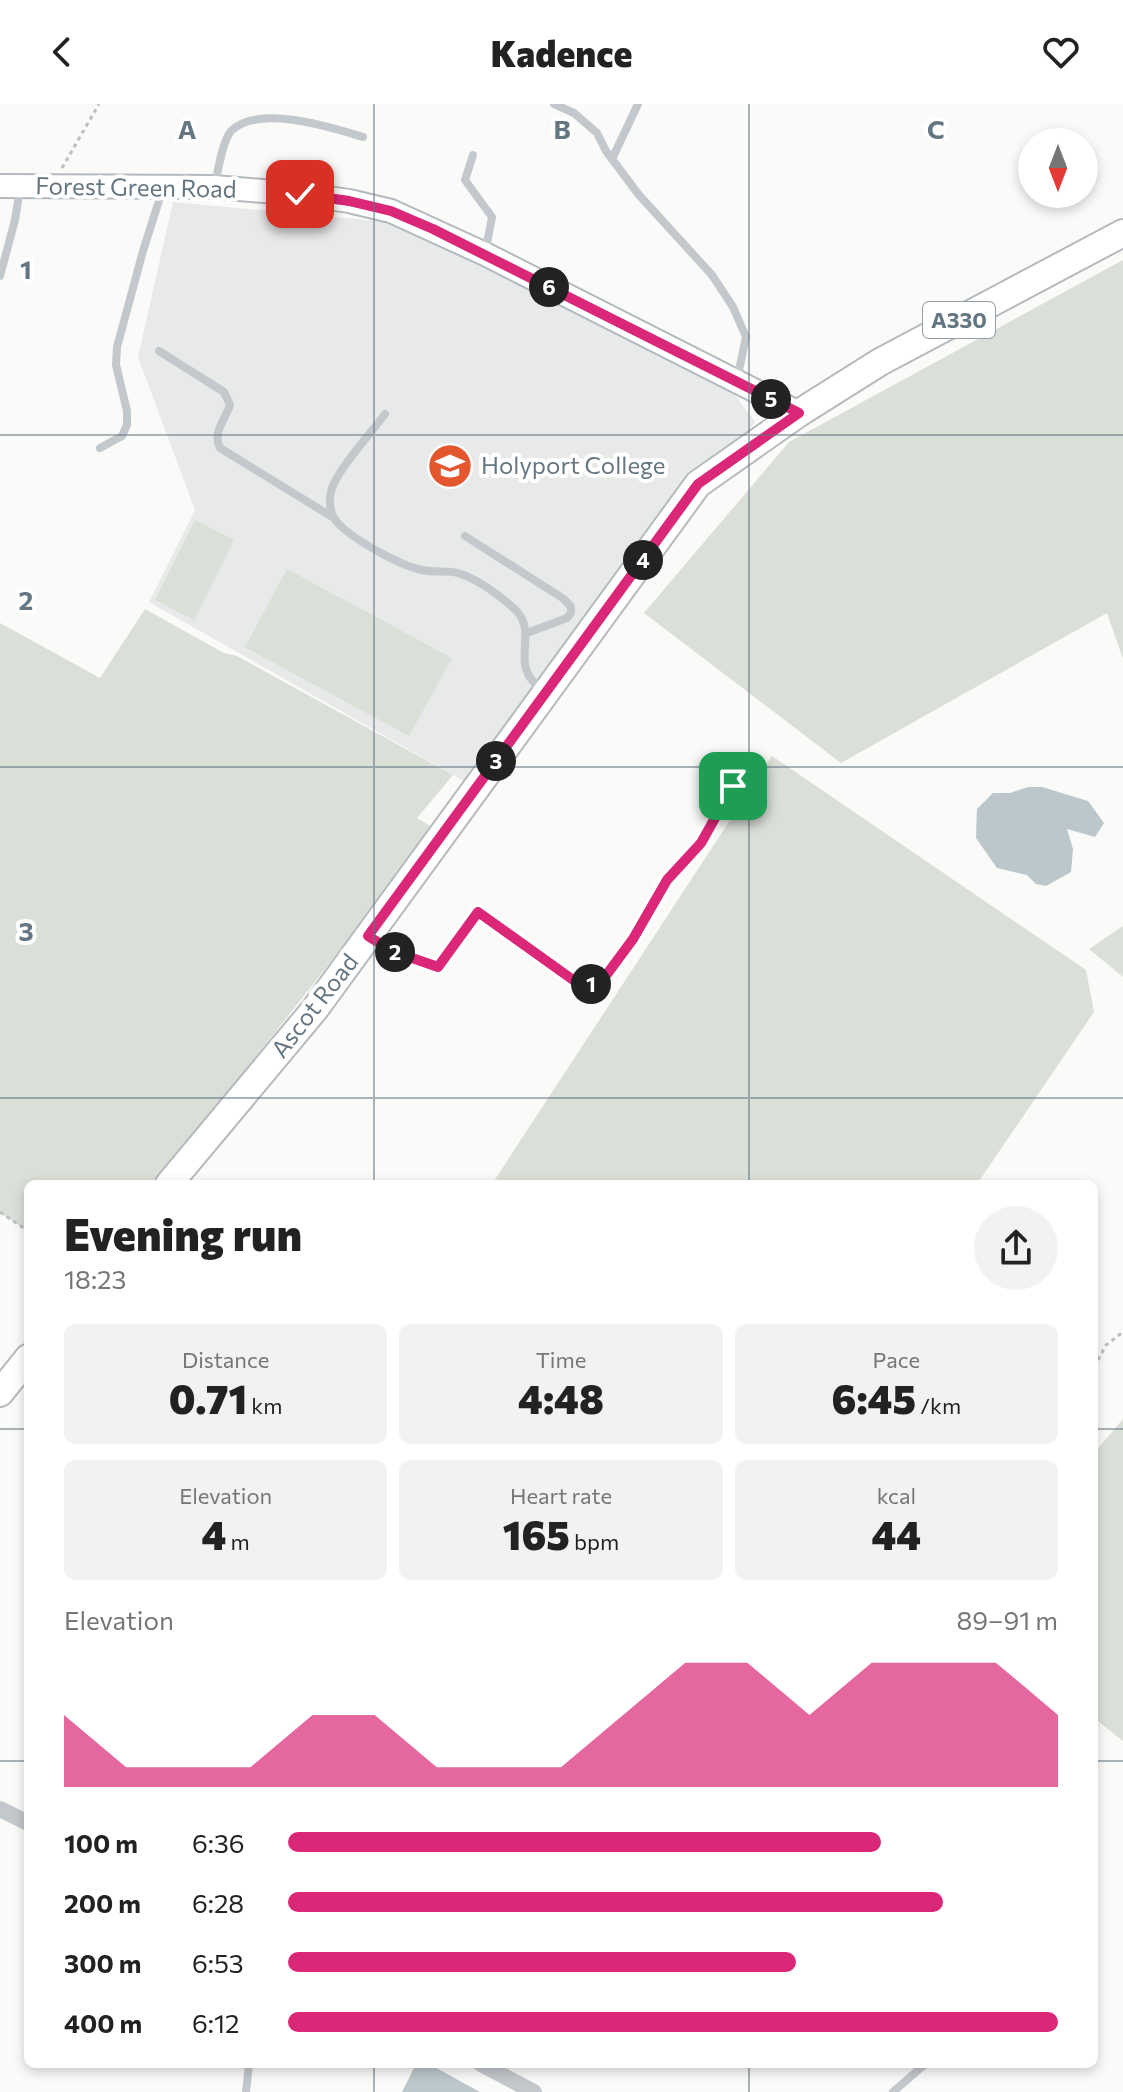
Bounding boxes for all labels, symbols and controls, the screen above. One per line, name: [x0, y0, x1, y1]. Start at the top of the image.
icon: back: [40, 30, 84, 74]
text: Kadence: [491, 30, 632, 74]
icon: heart: [1039, 30, 1083, 74]
text: A: [178, 113, 197, 144]
text: B: [553, 113, 571, 144]
text: C: [927, 113, 945, 144]
north arrow: [1018, 128, 1098, 208]
map controls: [1018, 128, 1098, 208]
pin: [266, 160, 334, 228]
street label: Forest Green Road: [35, 170, 237, 203]
icon: check: [278, 172, 322, 216]
text: 1: [20, 253, 32, 284]
pin: 6: [529, 267, 569, 307]
text: 6: [542, 273, 556, 300]
road number: A330: [923, 302, 995, 338]
pin: 5: [751, 379, 791, 419]
text: 5: [765, 385, 777, 412]
school or university icon: Holyport College: [426, 442, 474, 490]
place label: Holyport College: [481, 450, 665, 479]
pin: 4: [623, 540, 663, 580]
text: 4: [636, 546, 650, 573]
text: 2: [19, 584, 33, 615]
pin: 3: [476, 741, 516, 781]
text: 3: [490, 747, 502, 774]
pin: [699, 752, 767, 820]
icon: arrive: [711, 764, 755, 808]
text: 3: [18, 915, 34, 946]
pin: 2: [375, 932, 415, 972]
text: 2: [389, 938, 401, 965]
street label: Ascot Road: [264, 947, 363, 1063]
pin: 1: [571, 964, 611, 1004]
text: 1: [586, 970, 596, 997]
text: Evening run: [64, 1206, 302, 1260]
button: share: [974, 1206, 1058, 1290]
text: 18:23: [64, 1263, 126, 1294]
text: Distance: [182, 1346, 269, 1373]
text: Time: [536, 1346, 586, 1373]
text: Pace: [872, 1346, 920, 1373]
text: 0.71: [169, 1373, 247, 1422]
text: 4:48: [518, 1373, 604, 1422]
text: 6:45: [832, 1373, 916, 1422]
text: km: [247, 1392, 282, 1419]
text: /km: [916, 1392, 961, 1419]
text: Elevation: [179, 1482, 272, 1509]
text: Heart rate: [510, 1482, 612, 1509]
text: kcal: [877, 1482, 916, 1509]
text: 4: [202, 1509, 226, 1558]
text: 165: [503, 1509, 570, 1558]
text: 44: [871, 1509, 921, 1558]
text: m: [226, 1528, 250, 1555]
text: bpm: [570, 1528, 619, 1555]
text: Elevation: [64, 1604, 174, 1635]
text: 89–91 m: [957, 1604, 1058, 1635]
text: 100 m: [64, 1827, 138, 1858]
text: 6:36: [192, 1827, 245, 1858]
text: 200 m: [64, 1887, 141, 1918]
text: 6:28: [192, 1887, 244, 1918]
text: 300 m: [64, 1947, 141, 1978]
text: 6:53: [192, 1947, 244, 1978]
text: 400 m: [64, 2007, 142, 2038]
text: 6:12: [192, 2007, 239, 2038]

